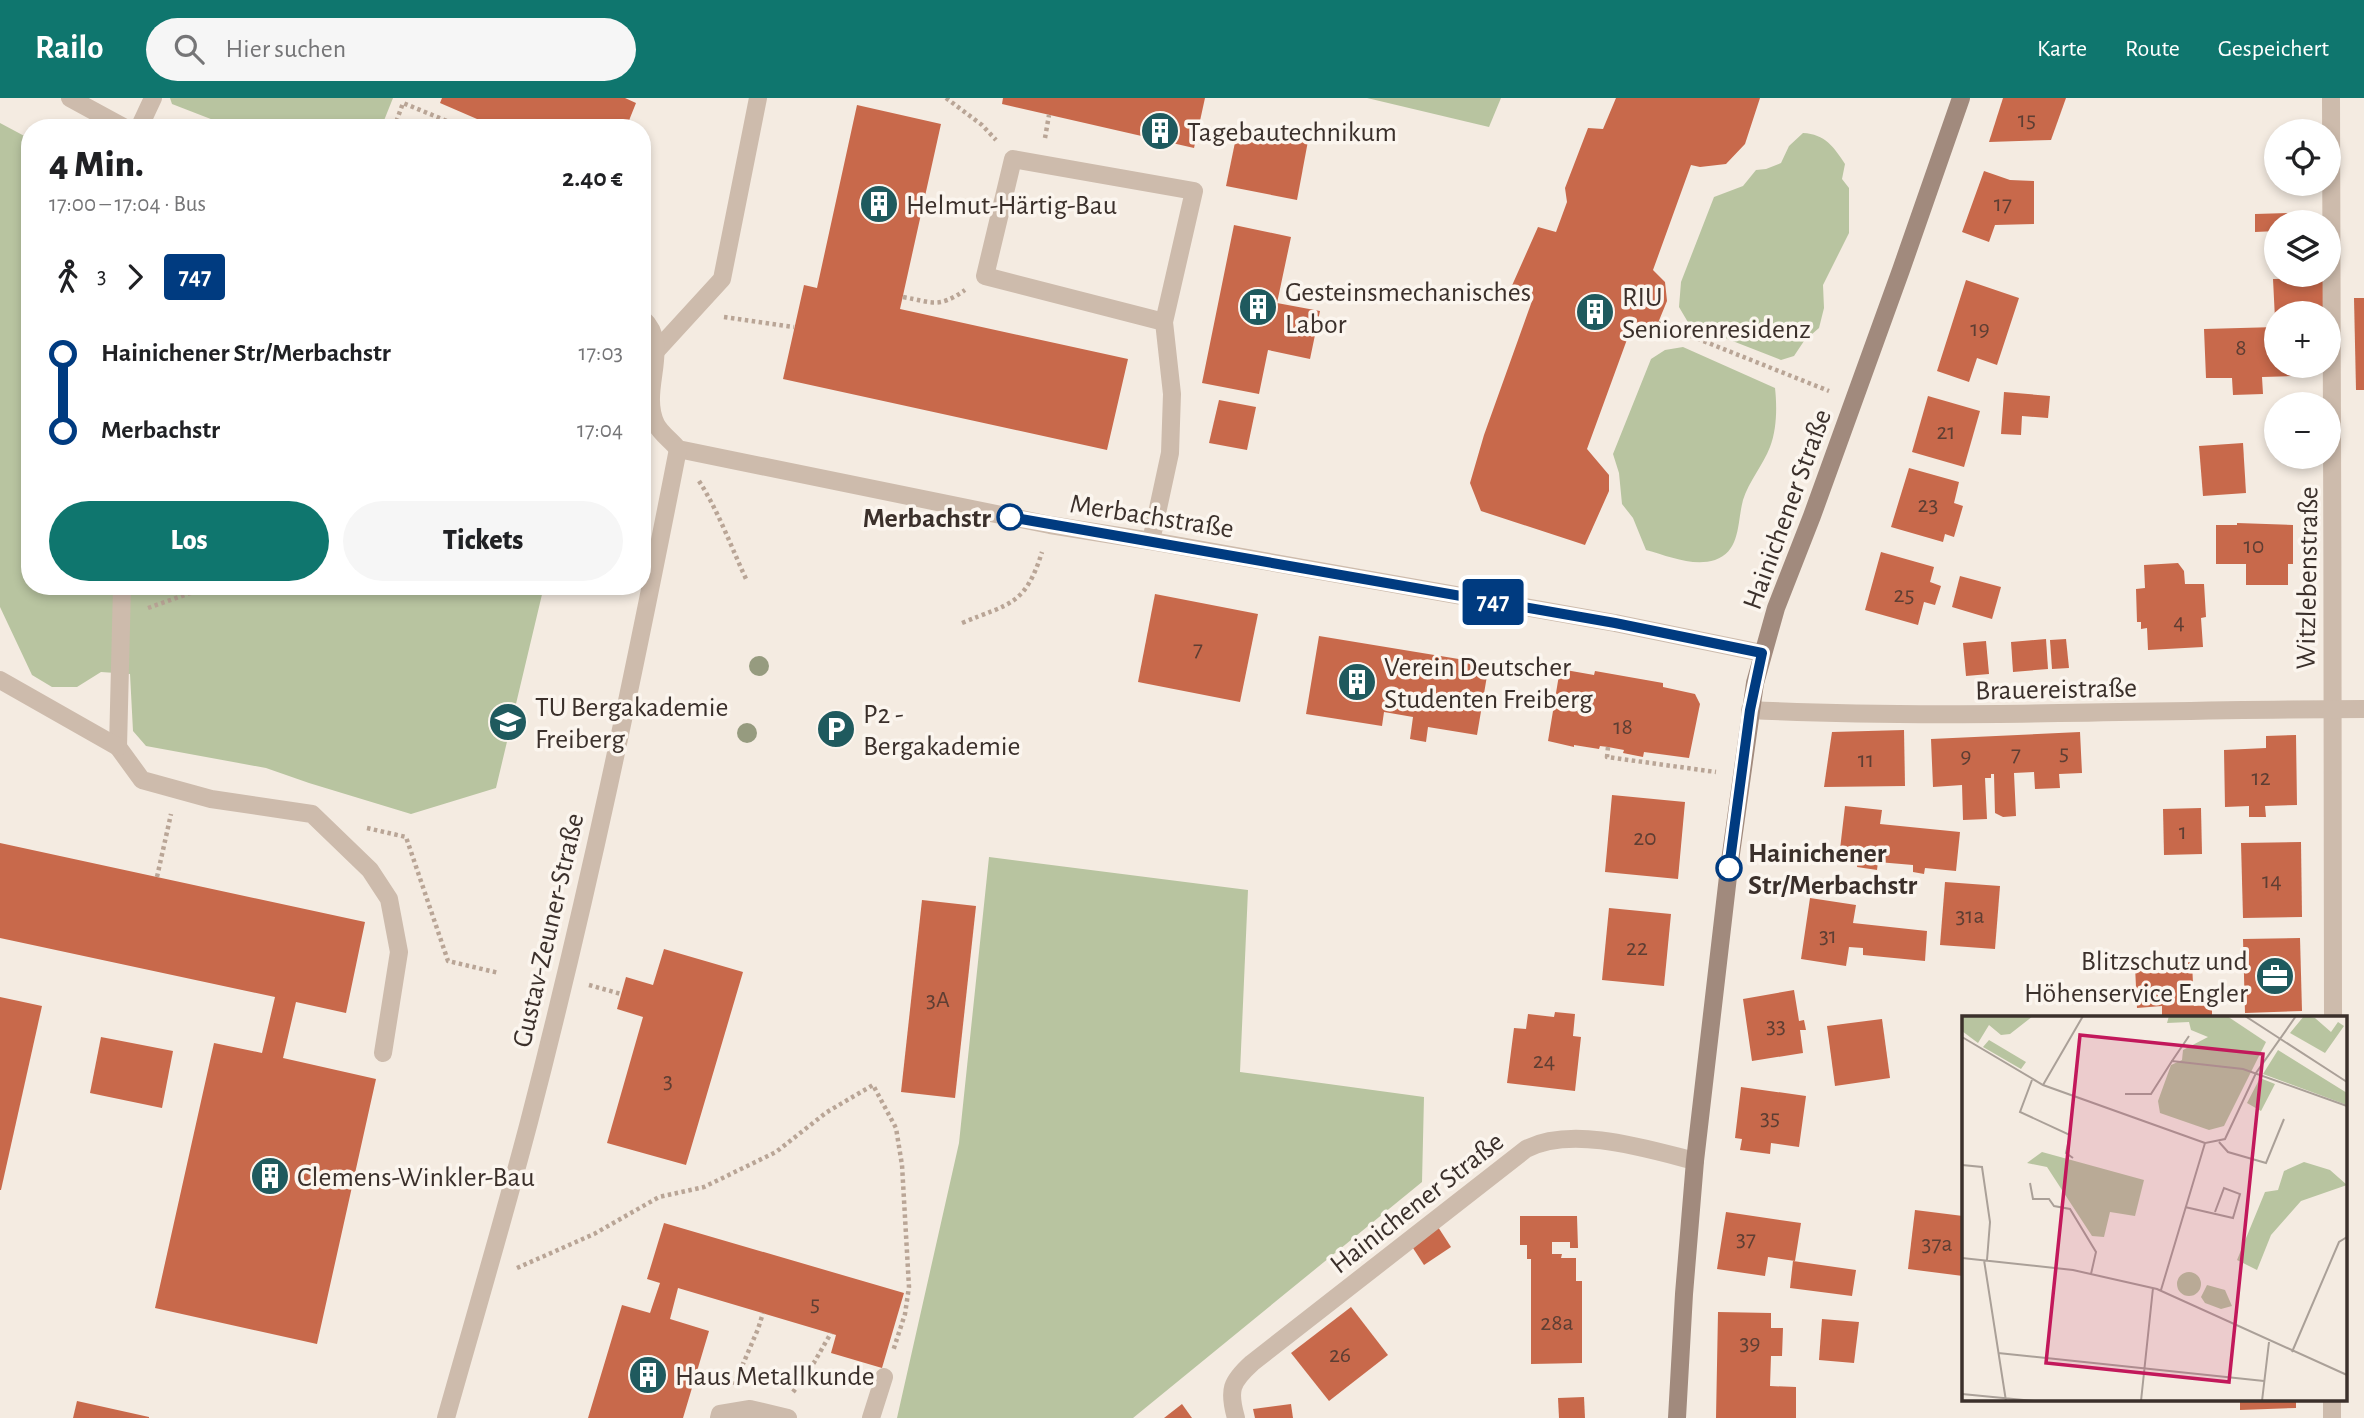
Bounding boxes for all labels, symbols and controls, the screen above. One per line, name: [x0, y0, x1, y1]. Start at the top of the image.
search box: [146, 18, 636, 81]
icon: search: [170, 30, 208, 68]
text: Railo: [35, 32, 104, 65]
text: Hier suchen: [226, 36, 346, 62]
text: Karte: [2037, 37, 2087, 61]
text: Route: [2125, 37, 2180, 61]
text: Gespeichert: [2218, 37, 2329, 61]
house number: 15: [2018, 108, 2036, 132]
building icon: Tagebautechnikum: [1139, 110, 1181, 152]
place label: Tagebautechnikum: [1187, 119, 1397, 147]
map controls: [2264, 119, 2341, 469]
button: locate: [2264, 119, 2341, 196]
text: 4 Min.: [49, 146, 144, 184]
text: 2.40 €: [562, 165, 623, 191]
building icon: Helmut-Härtig-Bau: [858, 183, 900, 225]
place label: Helmut-Härtig-Bau: [906, 192, 1117, 220]
house number: 17: [1994, 192, 2012, 216]
text: 17:00 – 17:04 · Bus: [49, 193, 206, 216]
button: layers: [2264, 210, 2341, 287]
icon: walk: [49, 258, 87, 296]
icon: forward: [116, 258, 154, 296]
text: 3: [97, 265, 106, 288]
text: 747: [178, 265, 211, 289]
place label: Gesteinsmechanisches Labor: [1285, 279, 1531, 339]
place label: RIU Seniorenresidenz: [1622, 284, 1811, 344]
building icon: Gesteinsmechanisches Labor: [1237, 286, 1279, 328]
building icon: RIU Seniorenresidenz: [1574, 291, 1616, 333]
button: +: [2264, 301, 2341, 378]
house number: 19: [1970, 317, 1990, 341]
house number: 8: [2235, 336, 2247, 360]
text: Hainichener Str/Merbachstr: [101, 340, 391, 366]
text: 17:03: [579, 342, 623, 365]
button: −: [2264, 392, 2341, 469]
street label: Hainichener Straße: [1739, 406, 1837, 614]
text: Merbachstr: [101, 417, 220, 443]
text: 17:04: [577, 419, 623, 442]
house number: 21: [1936, 420, 1956, 444]
street label: Witzlebenstraße: [2292, 486, 2324, 670]
street label: Merbachstraße: [1068, 490, 1236, 544]
house number: 23: [1918, 493, 1938, 517]
button: Los: [49, 501, 329, 581]
button: Tickets: [343, 501, 623, 581]
marker: Merbachstr: [997, 504, 1023, 530]
place label: Merbachstr: [863, 505, 991, 533]
house number: 10: [2244, 534, 2264, 558]
line badge: 747: [1453, 579, 1533, 625]
house number: 25: [1894, 583, 1914, 607]
text: 747: [1477, 590, 1509, 614]
house number: 4: [2173, 610, 2185, 634]
house number: 7: [1193, 637, 1203, 661]
place label: Verein Deutscher Studenten Freiberg: [1384, 654, 1593, 714]
building icon: Verein Deutscher Studenten Freiberg: [1336, 661, 1378, 703]
street label: Brauereistraße: [1975, 675, 2137, 705]
place label: TU Bergakademie Freiberg: [535, 694, 728, 754]
school or university icon: TU Bergakademie Freiberg: [487, 701, 529, 743]
place label: P2 - Bergakademie: [863, 701, 1021, 761]
parking icon: P2 - Bergakademie: [815, 708, 857, 750]
house number: 18: [1613, 715, 1633, 739]
house number: 5: [2059, 741, 2069, 765]
house number: 7: [2011, 742, 2021, 766]
house number: 9: [1960, 744, 1972, 768]
house number: 11: [1858, 748, 1874, 772]
house number: 12: [2251, 766, 2271, 790]
street label: Gustav-Zeuner-Straße: [508, 811, 590, 1050]
house number: 1: [2179, 820, 2187, 844]
house number: 20: [1633, 826, 1657, 850]
place label: Hainichener Str/Merbachstr: [1748, 840, 1918, 900]
marker: Hainichener Str/Merbachstr: [1716, 855, 1742, 881]
house number: 14: [2262, 869, 2282, 893]
house number: 31a: [1955, 904, 1985, 928]
house number: 31: [1819, 924, 1837, 948]
house number: 22: [1626, 936, 1648, 960]
place label: Blitzschutz und Höhenservice Engler: [2024, 948, 2248, 1008]
office icon: Blitzschutz und Höhenservice Engler: [2254, 955, 2296, 997]
house number: 3A: [926, 988, 950, 1012]
house number: 33: [1766, 1014, 1786, 1038]
inset map: [1962, 1016, 2346, 1400]
house number: 24: [1533, 1049, 1555, 1073]
house number: 3: [663, 1069, 673, 1093]
house number: 35: [1760, 1106, 1780, 1130]
street label: Hainichener Straße: [1325, 1128, 1509, 1280]
building icon: Clemens-Winkler-Bau: [249, 1155, 291, 1197]
place label: Clemens-Winkler-Bau: [297, 1164, 535, 1192]
house number: 37: [1736, 1227, 1756, 1251]
house number: 37a: [1922, 1232, 1952, 1256]
house number: 5: [810, 1292, 820, 1316]
house number: 28a: [1540, 1311, 1574, 1335]
house number: 39: [1739, 1331, 1761, 1355]
house number: 26: [1329, 1343, 1351, 1367]
building icon: Haus Metallkunde: [627, 1354, 669, 1396]
place label: Haus Metallkunde: [675, 1363, 875, 1391]

